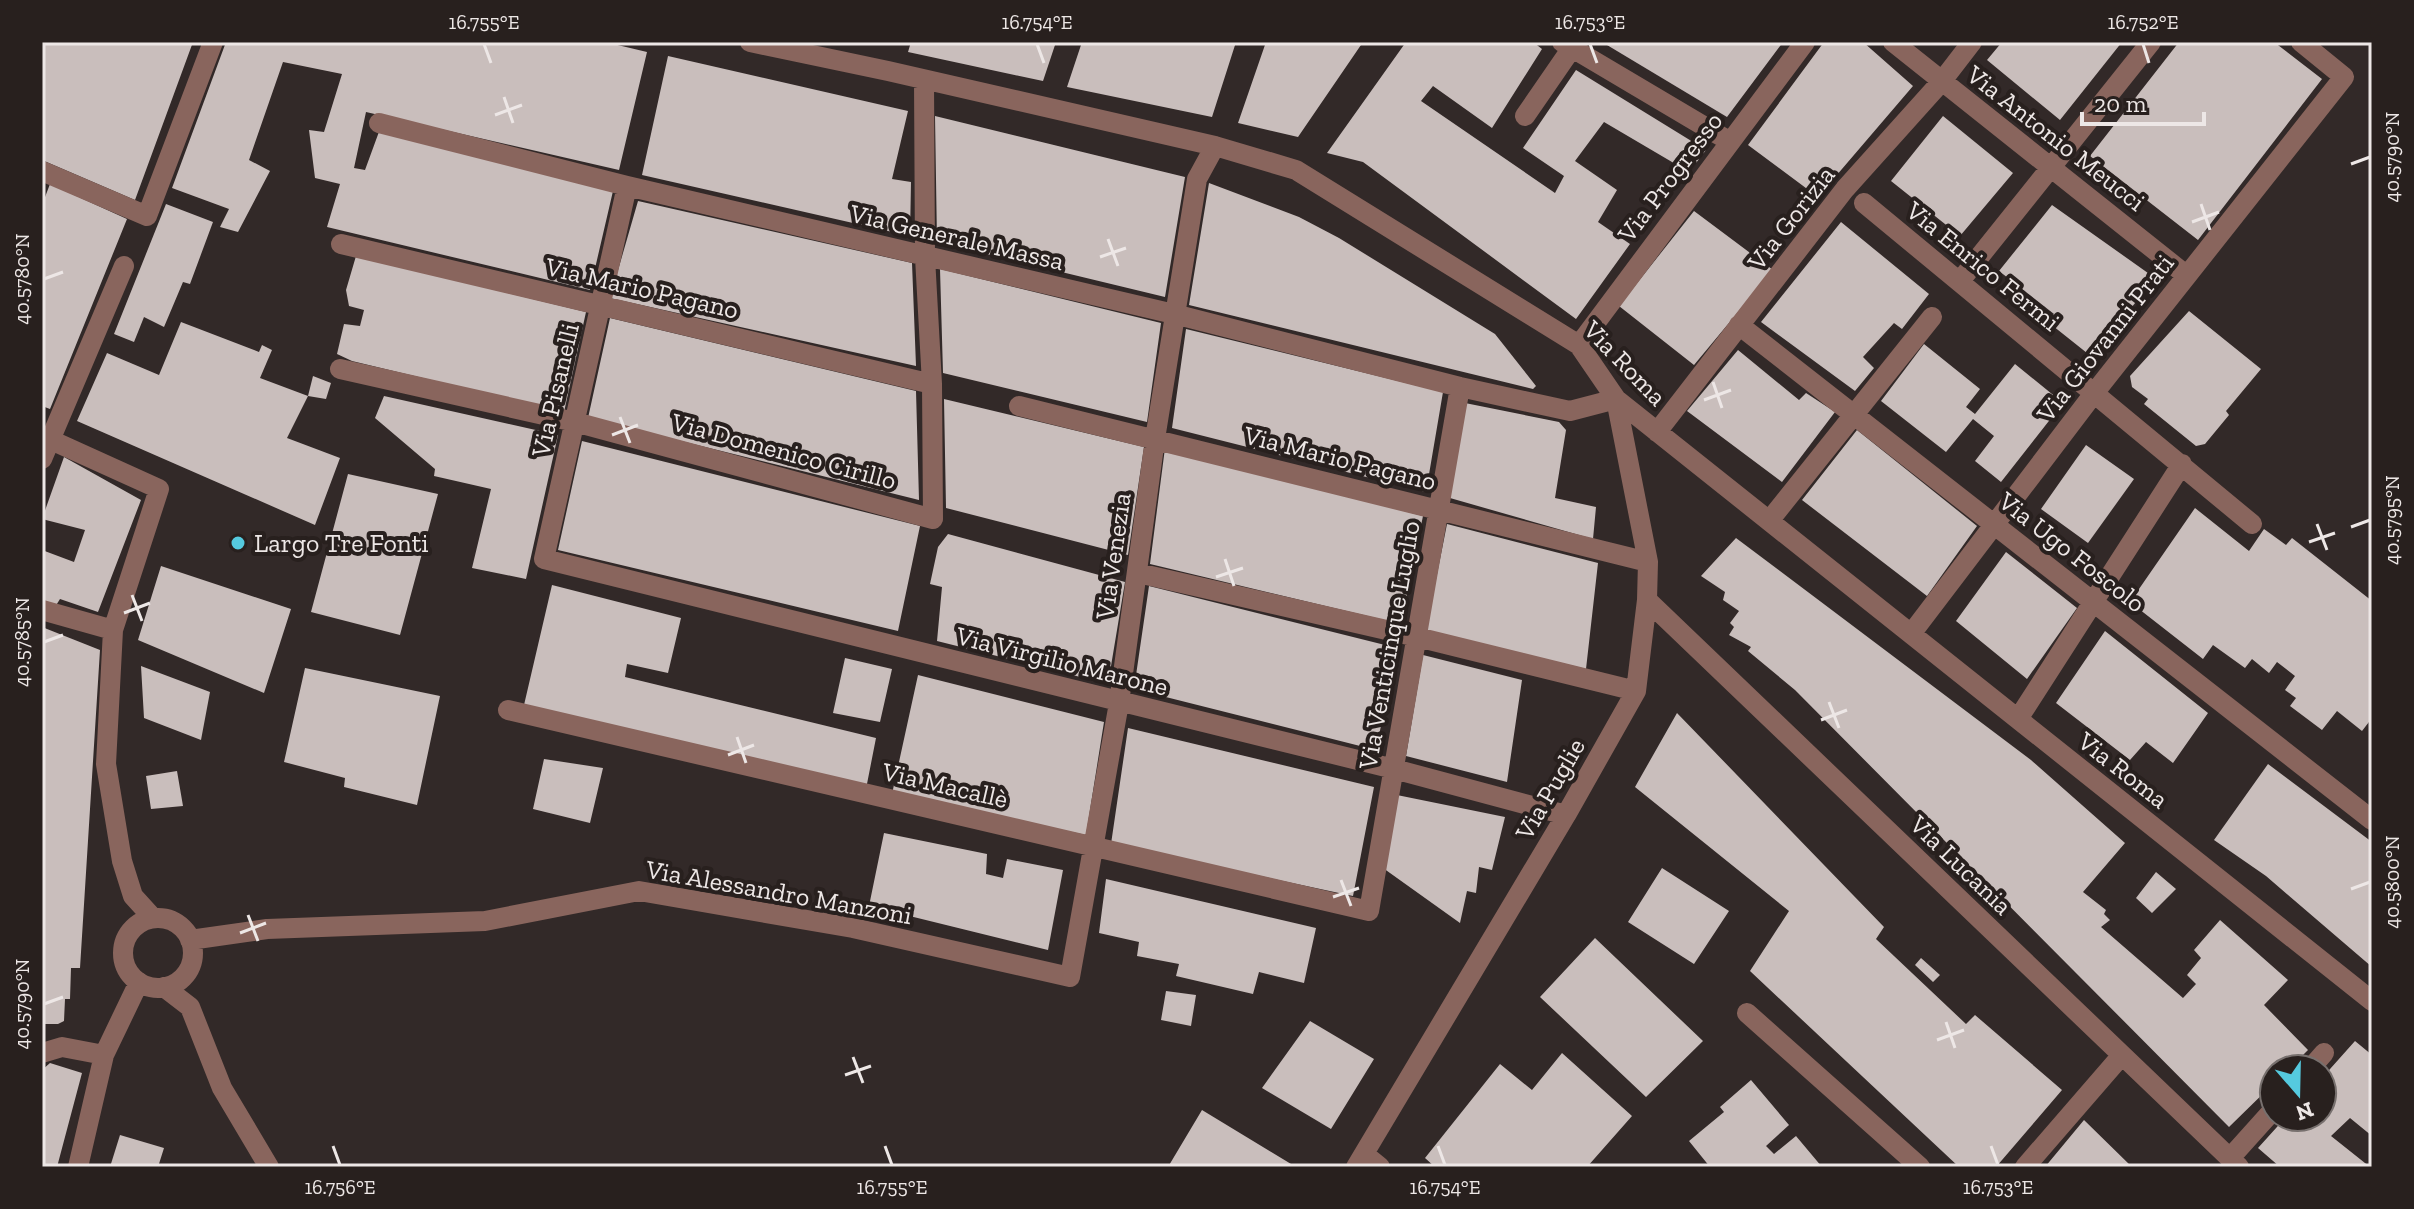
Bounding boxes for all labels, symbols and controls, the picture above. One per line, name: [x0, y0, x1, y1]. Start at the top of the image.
text: 16.755°E: [449, 10, 519, 34]
text: 16.754°E: [1002, 10, 1072, 34]
text: 16.753°E: [1555, 10, 1625, 34]
text: 16.752°E: [2108, 10, 2178, 34]
street label: Via Antonio Meucci: [1960, 58, 2152, 218]
scale bar: [2082, 76, 2204, 126]
text: 20 m: [2094, 89, 2147, 118]
street label: Via Progresso: [1610, 106, 1729, 249]
text: 40.5790°N: [2380, 111, 2404, 202]
street label: Via Gorizia: [1740, 159, 1842, 277]
street label: Via Enrico Fermi: [1899, 194, 2066, 338]
street label: Via Generale Massa: [846, 197, 1067, 277]
text: 40.5780°N: [10, 233, 34, 324]
street label: Via Giovanni Prati: [2029, 248, 2181, 429]
street label: Via Mario Pagano: [541, 250, 742, 326]
street label: Via Roma: [1576, 313, 1674, 413]
street label: Via Pisanelli: [524, 320, 586, 461]
street label: Via Domenico Cirillo: [667, 405, 900, 496]
street label: Via Mario Pagano: [1240, 418, 1439, 497]
text: 40.5795°N: [2380, 475, 2404, 565]
street label: Via Ugo Foscolo: [1991, 484, 2152, 619]
street label: Via Venezia: [1088, 490, 1138, 622]
street label: Via Venticinque Luglio: [1351, 518, 1427, 773]
place label: Largo Tre Fonti: [254, 527, 429, 559]
marker: Largo Tre Fonti: [229, 534, 247, 552]
text: 40.5785°N: [10, 597, 34, 687]
street label: Via Virgilio Marone: [952, 619, 1171, 703]
street label: Via Roma: [2071, 724, 2175, 816]
street label: Via Puglie: [1508, 732, 1592, 846]
street label: Via Macallè: [878, 755, 1011, 815]
street label: Via Lucania: [1902, 808, 2019, 922]
text: 40.5800°N: [2380, 835, 2404, 928]
street label: Via Alessandro Manzoni: [642, 853, 915, 931]
text: 40.5790°N: [10, 958, 34, 1049]
north arrow: [2258, 1053, 2338, 1133]
text: N: [2292, 1096, 2317, 1127]
text: 16.756°E: [304, 1175, 376, 1199]
text: 16.755°E: [857, 1175, 927, 1199]
text: 16.754°E: [1410, 1175, 1480, 1199]
text: 16.753°E: [1963, 1175, 2033, 1199]

